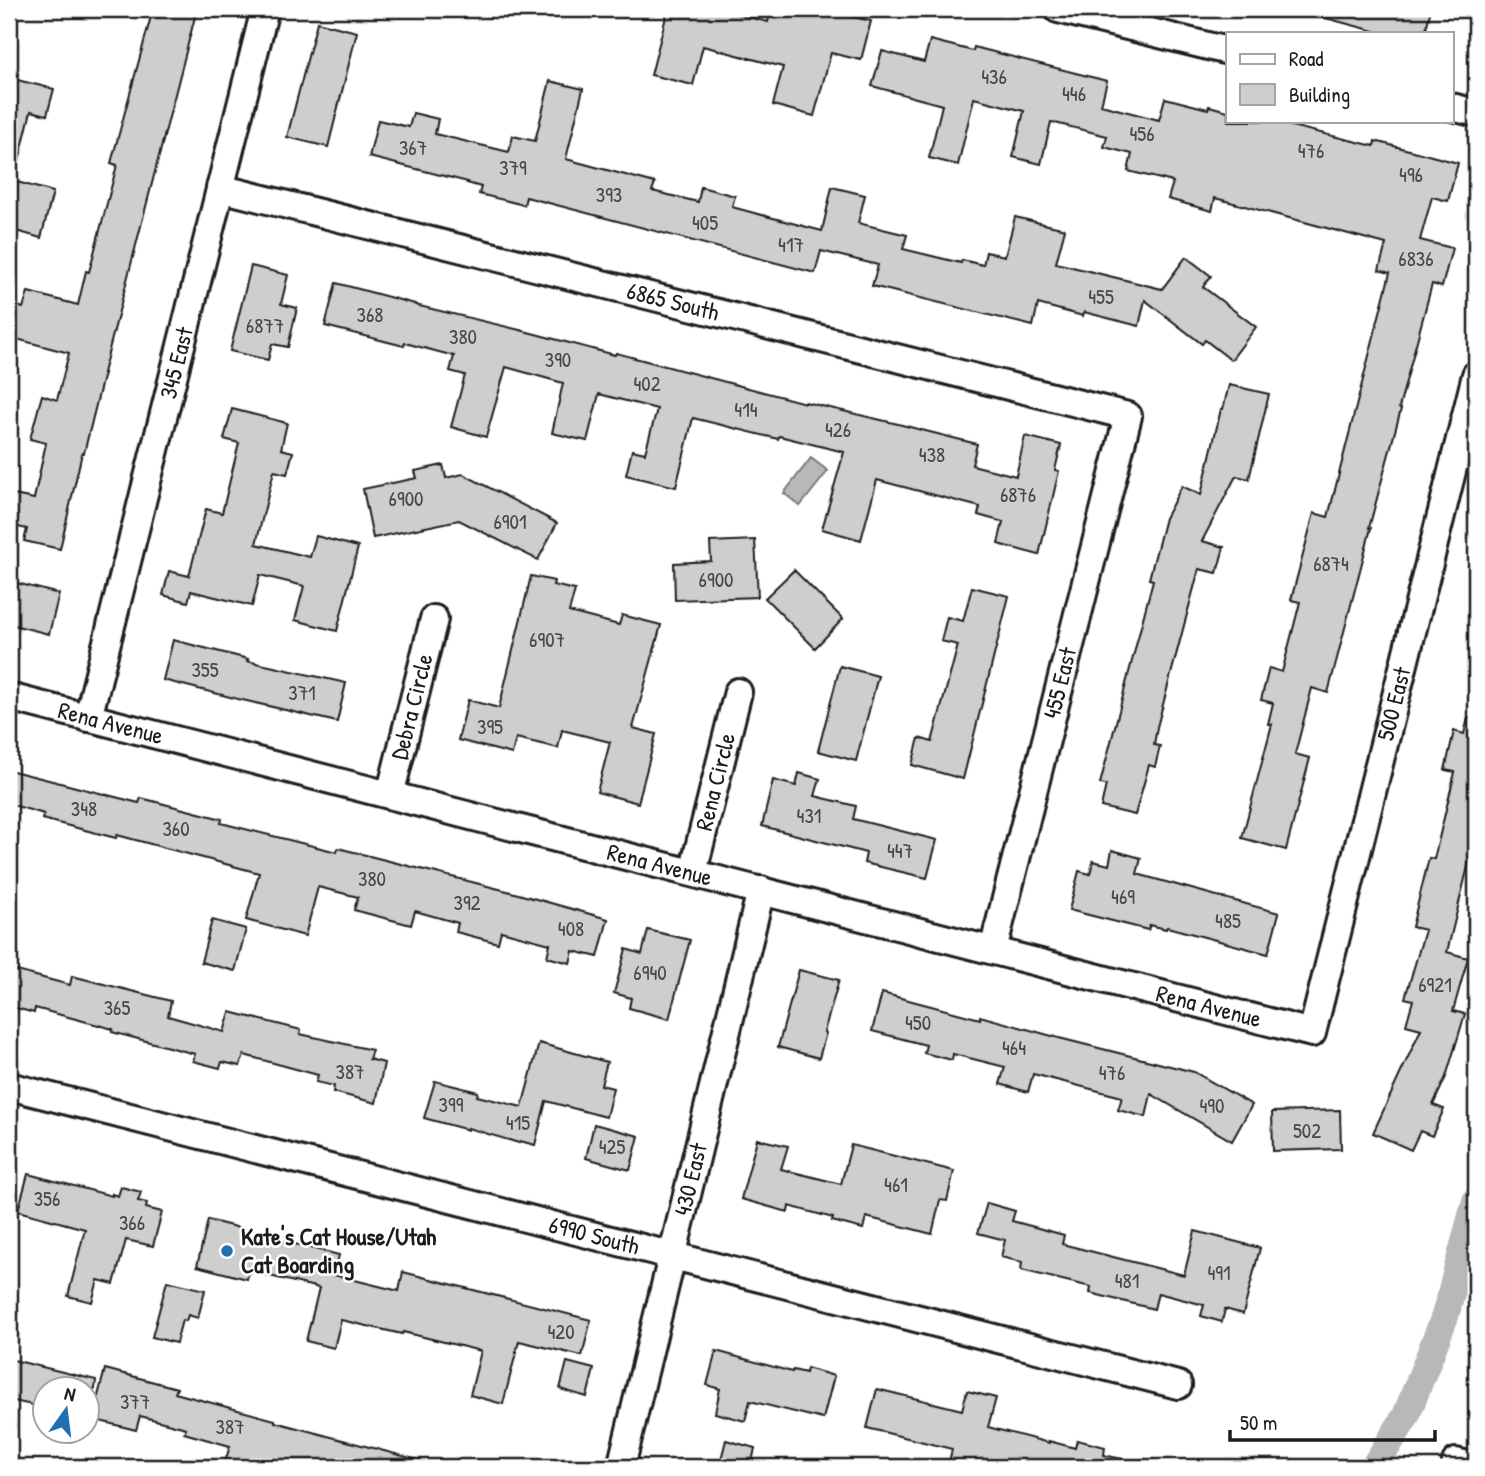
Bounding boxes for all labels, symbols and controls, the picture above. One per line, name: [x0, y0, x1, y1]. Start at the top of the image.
legend: [1226, 32, 1454, 122]
text: Road: [1289, 44, 1323, 73]
house number: 436: [981, 62, 1007, 91]
house number: 446: [1062, 79, 1086, 108]
text: Building: [1289, 80, 1350, 109]
house number: 456: [1129, 119, 1155, 148]
house number: 367: [399, 133, 427, 162]
house number: 476: [1298, 136, 1324, 165]
house number: 379: [499, 153, 527, 182]
house number: 496: [1399, 160, 1423, 189]
house number: 393: [596, 180, 622, 209]
house number: 405: [692, 208, 718, 237]
house number: 417: [778, 230, 804, 259]
house number: 6836: [1398, 244, 1434, 273]
street label: 6865 South: [624, 274, 723, 328]
house number: 455: [1088, 282, 1114, 311]
house number: 368: [357, 300, 383, 329]
house number: 6877: [246, 311, 284, 340]
house number: 380: [449, 322, 477, 351]
street label: 345 East: [151, 323, 200, 402]
house number: 390: [545, 345, 571, 374]
house number: 402: [633, 369, 661, 398]
house number: 414: [734, 395, 758, 424]
house number: 426: [825, 415, 851, 444]
house number: 438: [919, 440, 945, 469]
house number: 6876: [1000, 480, 1036, 509]
house number: 6900: [389, 484, 423, 513]
house number: 6901: [493, 507, 527, 536]
house number: 6874: [1313, 549, 1349, 578]
house number: 6900: [699, 565, 733, 594]
house number: 6907: [529, 625, 565, 654]
street label: 455 East: [1035, 643, 1083, 722]
street label: Debra Circle: [382, 650, 440, 763]
house number: 355: [191, 655, 219, 684]
street label: 500 East: [1369, 663, 1418, 744]
house number: 371: [288, 678, 316, 707]
street label: Rena Avenue: [55, 693, 167, 751]
house number: 395: [477, 712, 503, 741]
street label: Rena Circle: [687, 729, 742, 834]
house number: 348: [71, 794, 97, 823]
house number: 431: [797, 801, 821, 830]
house number: 360: [162, 814, 190, 843]
street label: Rena Avenue: [604, 835, 716, 893]
house number: 447: [887, 836, 913, 865]
house number: 380: [358, 864, 386, 893]
house number: 469: [1111, 882, 1135, 911]
house number: 392: [454, 888, 481, 917]
house number: 485: [1215, 906, 1241, 935]
house number: 408: [558, 914, 584, 943]
house number: 6940: [633, 958, 667, 987]
house number: 6921: [1418, 970, 1452, 999]
street label: Rena Avenue: [1153, 977, 1265, 1034]
house number: 365: [104, 993, 130, 1022]
house number: 450: [905, 1008, 931, 1037]
house number: 464: [1002, 1033, 1026, 1062]
house number: 387: [336, 1057, 364, 1086]
house number: 476: [1099, 1058, 1125, 1087]
house number: 399: [439, 1090, 464, 1119]
house number: 490: [1200, 1091, 1225, 1120]
house number: 415: [506, 1108, 530, 1137]
house number: 502: [1293, 1116, 1321, 1145]
house number: 425: [599, 1132, 625, 1161]
street label: 430 East: [666, 1139, 714, 1219]
house number: 461: [884, 1170, 908, 1199]
house number: 356: [34, 1184, 60, 1213]
house number: 366: [119, 1208, 145, 1237]
street label: 6990 South: [546, 1208, 643, 1262]
place label: Kate's Cat House/Utah Cat Boarding: [241, 1220, 436, 1281]
marker: Kate's Cat House/Utah Cat Boarding: [219, 1243, 235, 1259]
house number: 491: [1207, 1258, 1231, 1287]
house number: 481: [1115, 1266, 1139, 1295]
house number: 420: [547, 1317, 575, 1346]
north arrow: [32, 1374, 102, 1444]
text: N: [62, 1380, 78, 1407]
house number: 377: [120, 1387, 150, 1416]
scale bar: [1230, 1399, 1434, 1443]
text: 50 m: [1240, 1408, 1277, 1437]
house number: 387: [216, 1412, 244, 1441]

